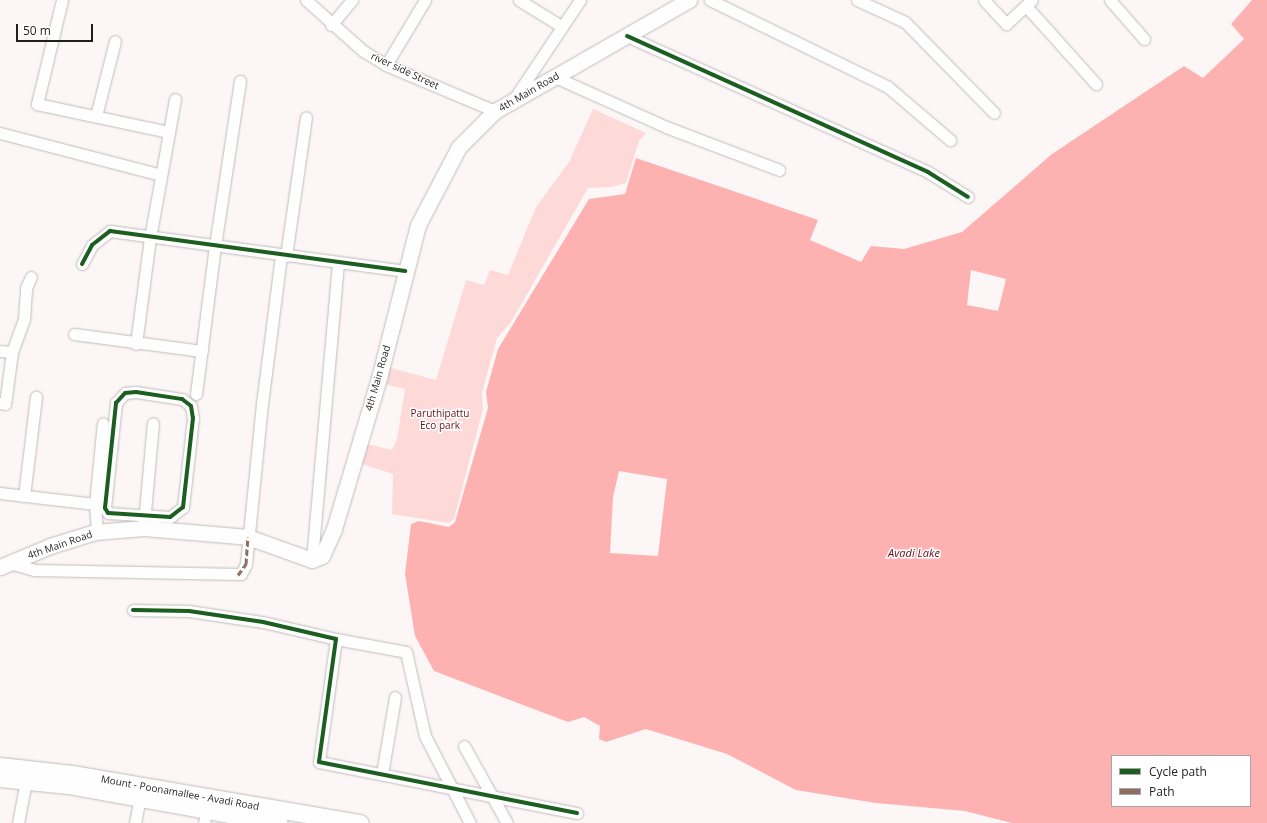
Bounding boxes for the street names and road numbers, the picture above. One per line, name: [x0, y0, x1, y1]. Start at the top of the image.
street label: river side Street: [369, 50, 441, 92]
street label: 4th Main Road: [497, 70, 561, 114]
street label: 4th Main Road: [363, 344, 393, 412]
street label: 4th Main Road: [26, 528, 94, 562]
street label: Mount - Poonamallee - Avadi Road: [100, 773, 260, 813]

